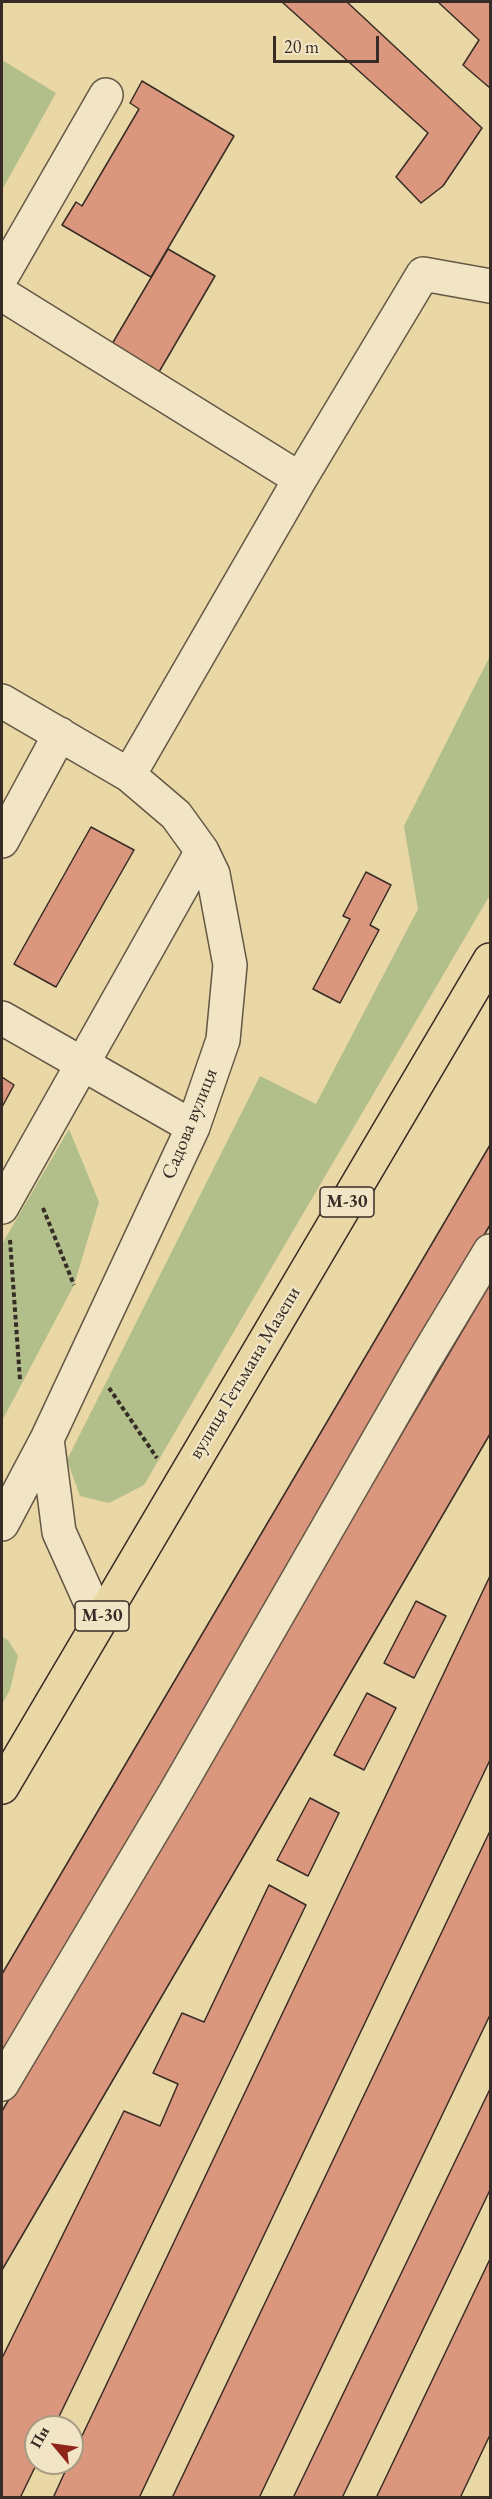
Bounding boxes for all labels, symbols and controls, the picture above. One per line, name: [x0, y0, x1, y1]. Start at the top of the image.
scale bar: [276, 24, 382, 62]
text: 20 m: [284, 35, 319, 58]
street label: Садова вулиця: [157, 1065, 223, 1183]
road number: М-30: [320, 1187, 374, 1217]
street label: вулиця Гетьмана Мазепи: [184, 1282, 306, 1464]
road number: М-30: [75, 1601, 129, 1631]
north arrow: [24, 2415, 84, 2475]
text: Пн: [25, 2422, 54, 2452]

